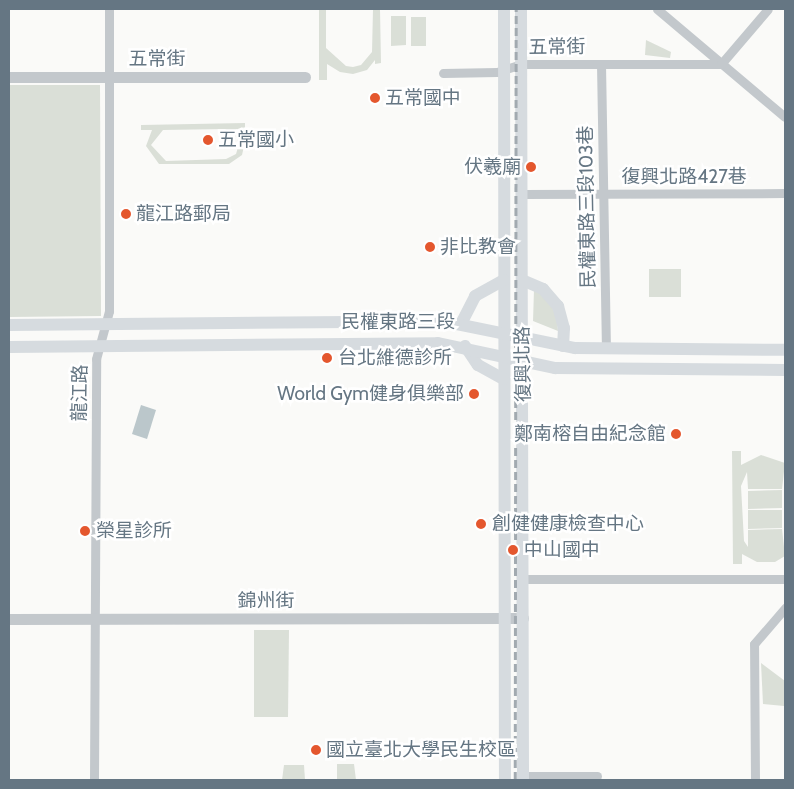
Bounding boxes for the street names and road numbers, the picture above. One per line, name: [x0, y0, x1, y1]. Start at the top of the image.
street label: 五常街: [528, 35, 586, 59]
street label: 五常街: [129, 48, 185, 70]
street label: 民權東路三段103巷: [574, 125, 600, 289]
street label: 復興北路427巷: [621, 166, 747, 188]
street label: 民權東路三段: [341, 311, 455, 333]
street label: 復興北路: [511, 326, 535, 402]
street label: 龍江路: [68, 364, 92, 422]
street label: 錦州街: [238, 590, 294, 612]

